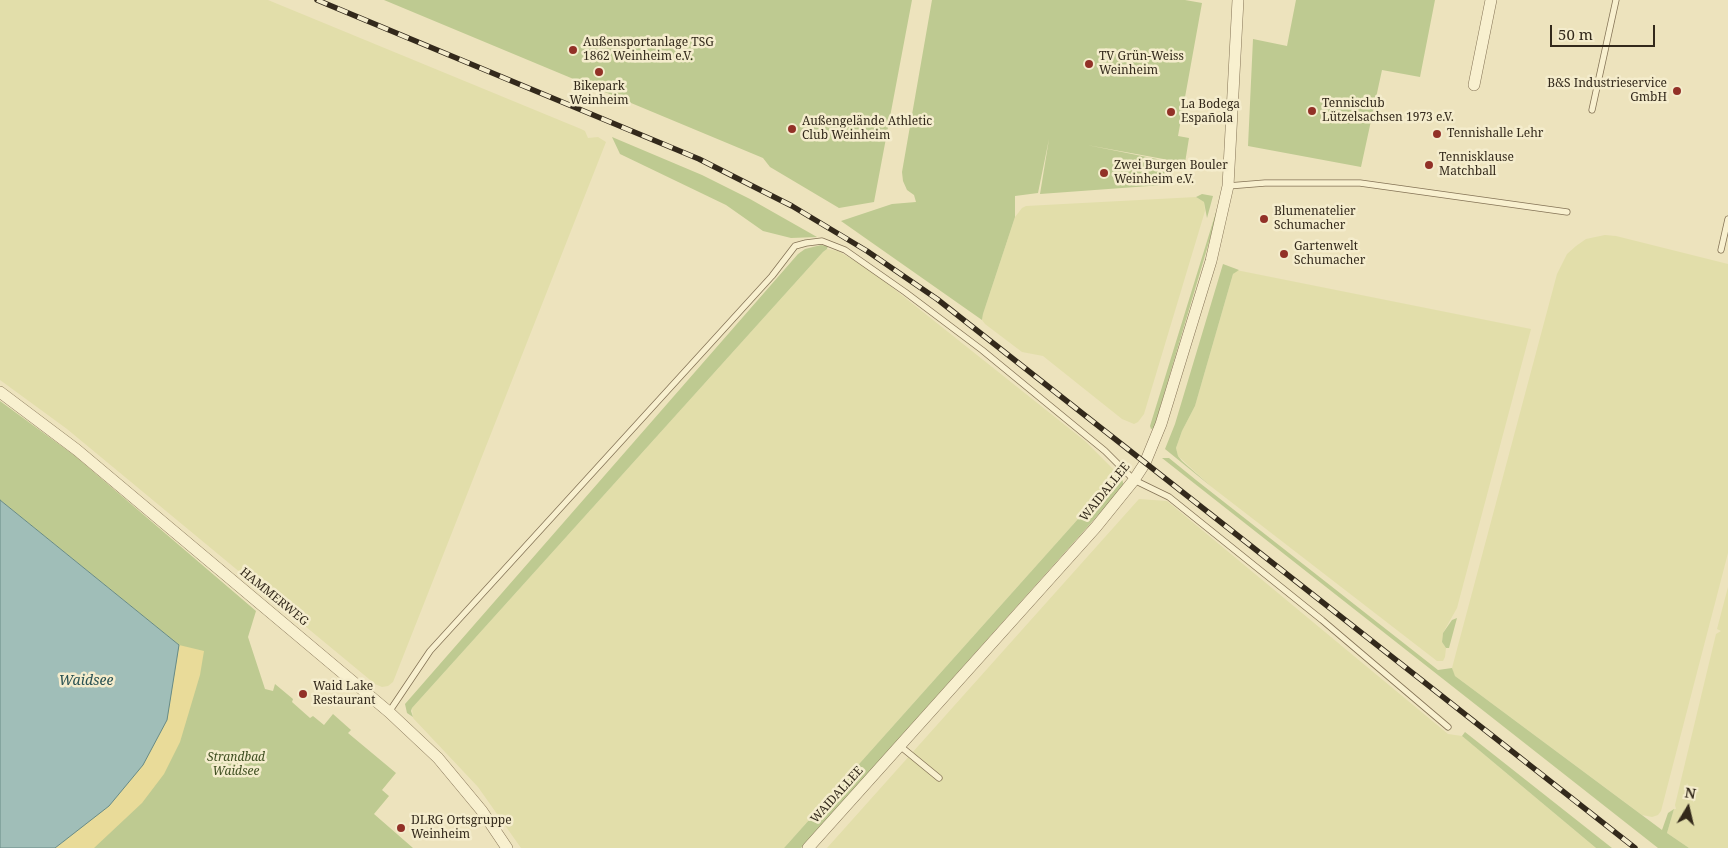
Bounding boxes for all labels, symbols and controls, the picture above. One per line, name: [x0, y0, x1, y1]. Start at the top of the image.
scale bar: [1553, 15, 1658, 47]
text: 50 m: [1558, 24, 1593, 44]
place label: Außensportanlage TSG 1862 Weinheim e.V.: [583, 36, 714, 64]
marker: Außensportanlage TSG 1862 Weinheim e.V.: [567, 44, 579, 56]
place label: TV Grün-Weiss Weinheim: [1099, 50, 1184, 78]
marker: TV Grün-Weiss Weinheim: [1083, 58, 1095, 70]
marker: Bikepark Weinheim: [593, 66, 605, 78]
place label: B&S Industrieservice GmbH: [1547, 77, 1667, 105]
place label: Bikepark Weinheim: [569, 80, 629, 108]
marker: B&S Industrieservice GmbH: [1671, 85, 1683, 97]
place label: Tennisclub Lützelsachsen 1973 e.V.: [1322, 97, 1454, 125]
place label: La Bodega Española: [1181, 98, 1240, 126]
marker: Tennisclub Lützelsachsen 1973 e.V.: [1306, 105, 1318, 117]
marker: La Bodega Española: [1165, 106, 1177, 118]
place label: Außengelände Athletic Club Weinheim: [802, 115, 932, 143]
marker: Außengelände Athletic Club Weinheim: [786, 123, 798, 135]
place label: Tennishalle Lehr: [1447, 127, 1543, 141]
marker: Tennishalle Lehr: [1431, 128, 1443, 140]
place label: Tennisklause Matchball: [1439, 151, 1514, 179]
place label: Zwei Burgen Bouler Weinheim e.V.: [1114, 159, 1228, 187]
marker: Tennisklause Matchball: [1423, 159, 1435, 171]
marker: Zwei Burgen Bouler Weinheim e.V.: [1098, 167, 1110, 179]
place label: Blumenatelier Schumacher: [1274, 205, 1356, 233]
marker: Blumenatelier Schumacher: [1258, 213, 1270, 225]
place label: Gartenwelt Schumacher: [1294, 240, 1365, 268]
marker: Gartenwelt Schumacher: [1278, 248, 1290, 260]
street label: WAIDALLEE: [1077, 460, 1133, 524]
street label: HAMMERWEG: [237, 565, 311, 629]
water label: Waidsee: [59, 673, 113, 689]
place label: Waid Lake Restaurant: [313, 680, 375, 708]
marker: Waid Lake Restaurant: [297, 688, 309, 700]
park label: Strandbad Waidsee: [207, 751, 265, 779]
street label: WAIDALLEE: [808, 764, 866, 826]
text: N: [1683, 782, 1697, 803]
north arrow: [1663, 783, 1713, 833]
place label: DLRG Ortsgruppe Weinheim: [411, 814, 512, 842]
marker: DLRG Ortsgruppe Weinheim: [395, 822, 407, 834]

